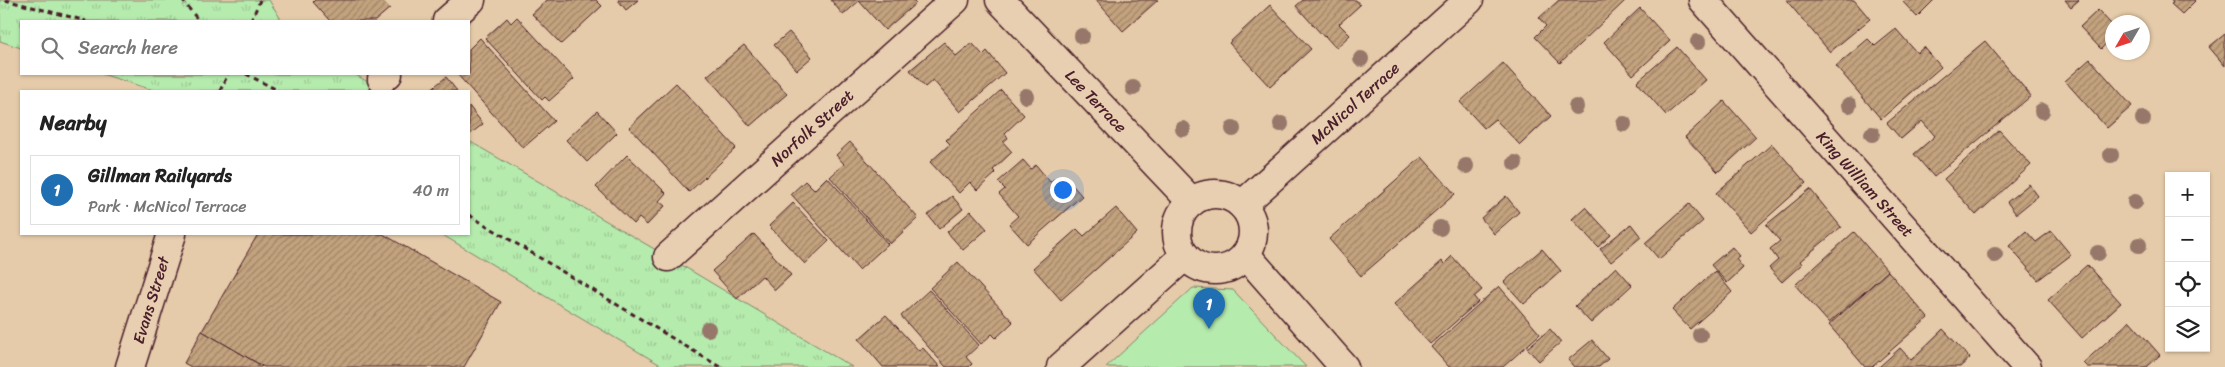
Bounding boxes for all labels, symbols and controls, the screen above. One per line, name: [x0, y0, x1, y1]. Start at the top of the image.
north arrow: [2105, 15, 2150, 60]
search box: [20, 20, 470, 75]
text: Search here: [78, 31, 178, 64]
icon: search: [38, 34, 66, 62]
street label: McNicol Terrace: [1303, 54, 1407, 152]
street label: Lee Terrace: [1058, 62, 1134, 140]
street label: Norfolk Street: [763, 82, 861, 174]
text: Nearby: [40, 104, 106, 142]
street label: King William Street: [1809, 124, 1921, 244]
text: Gillman Railyards: [88, 159, 232, 192]
map controls: [2165, 172, 2210, 352]
button: +: [2165, 172, 2210, 217]
text: 1: [54, 176, 60, 205]
text: 40 m: [412, 176, 449, 205]
your location: [1050, 177, 1076, 203]
text: Park · McNicol Terrace: [88, 192, 247, 221]
button: −: [2165, 217, 2210, 262]
street label: Evans Street: [124, 252, 178, 347]
button: locate: [2165, 262, 2210, 307]
pin: 1: [1193, 288, 1225, 329]
button: layers: [2165, 307, 2210, 352]

